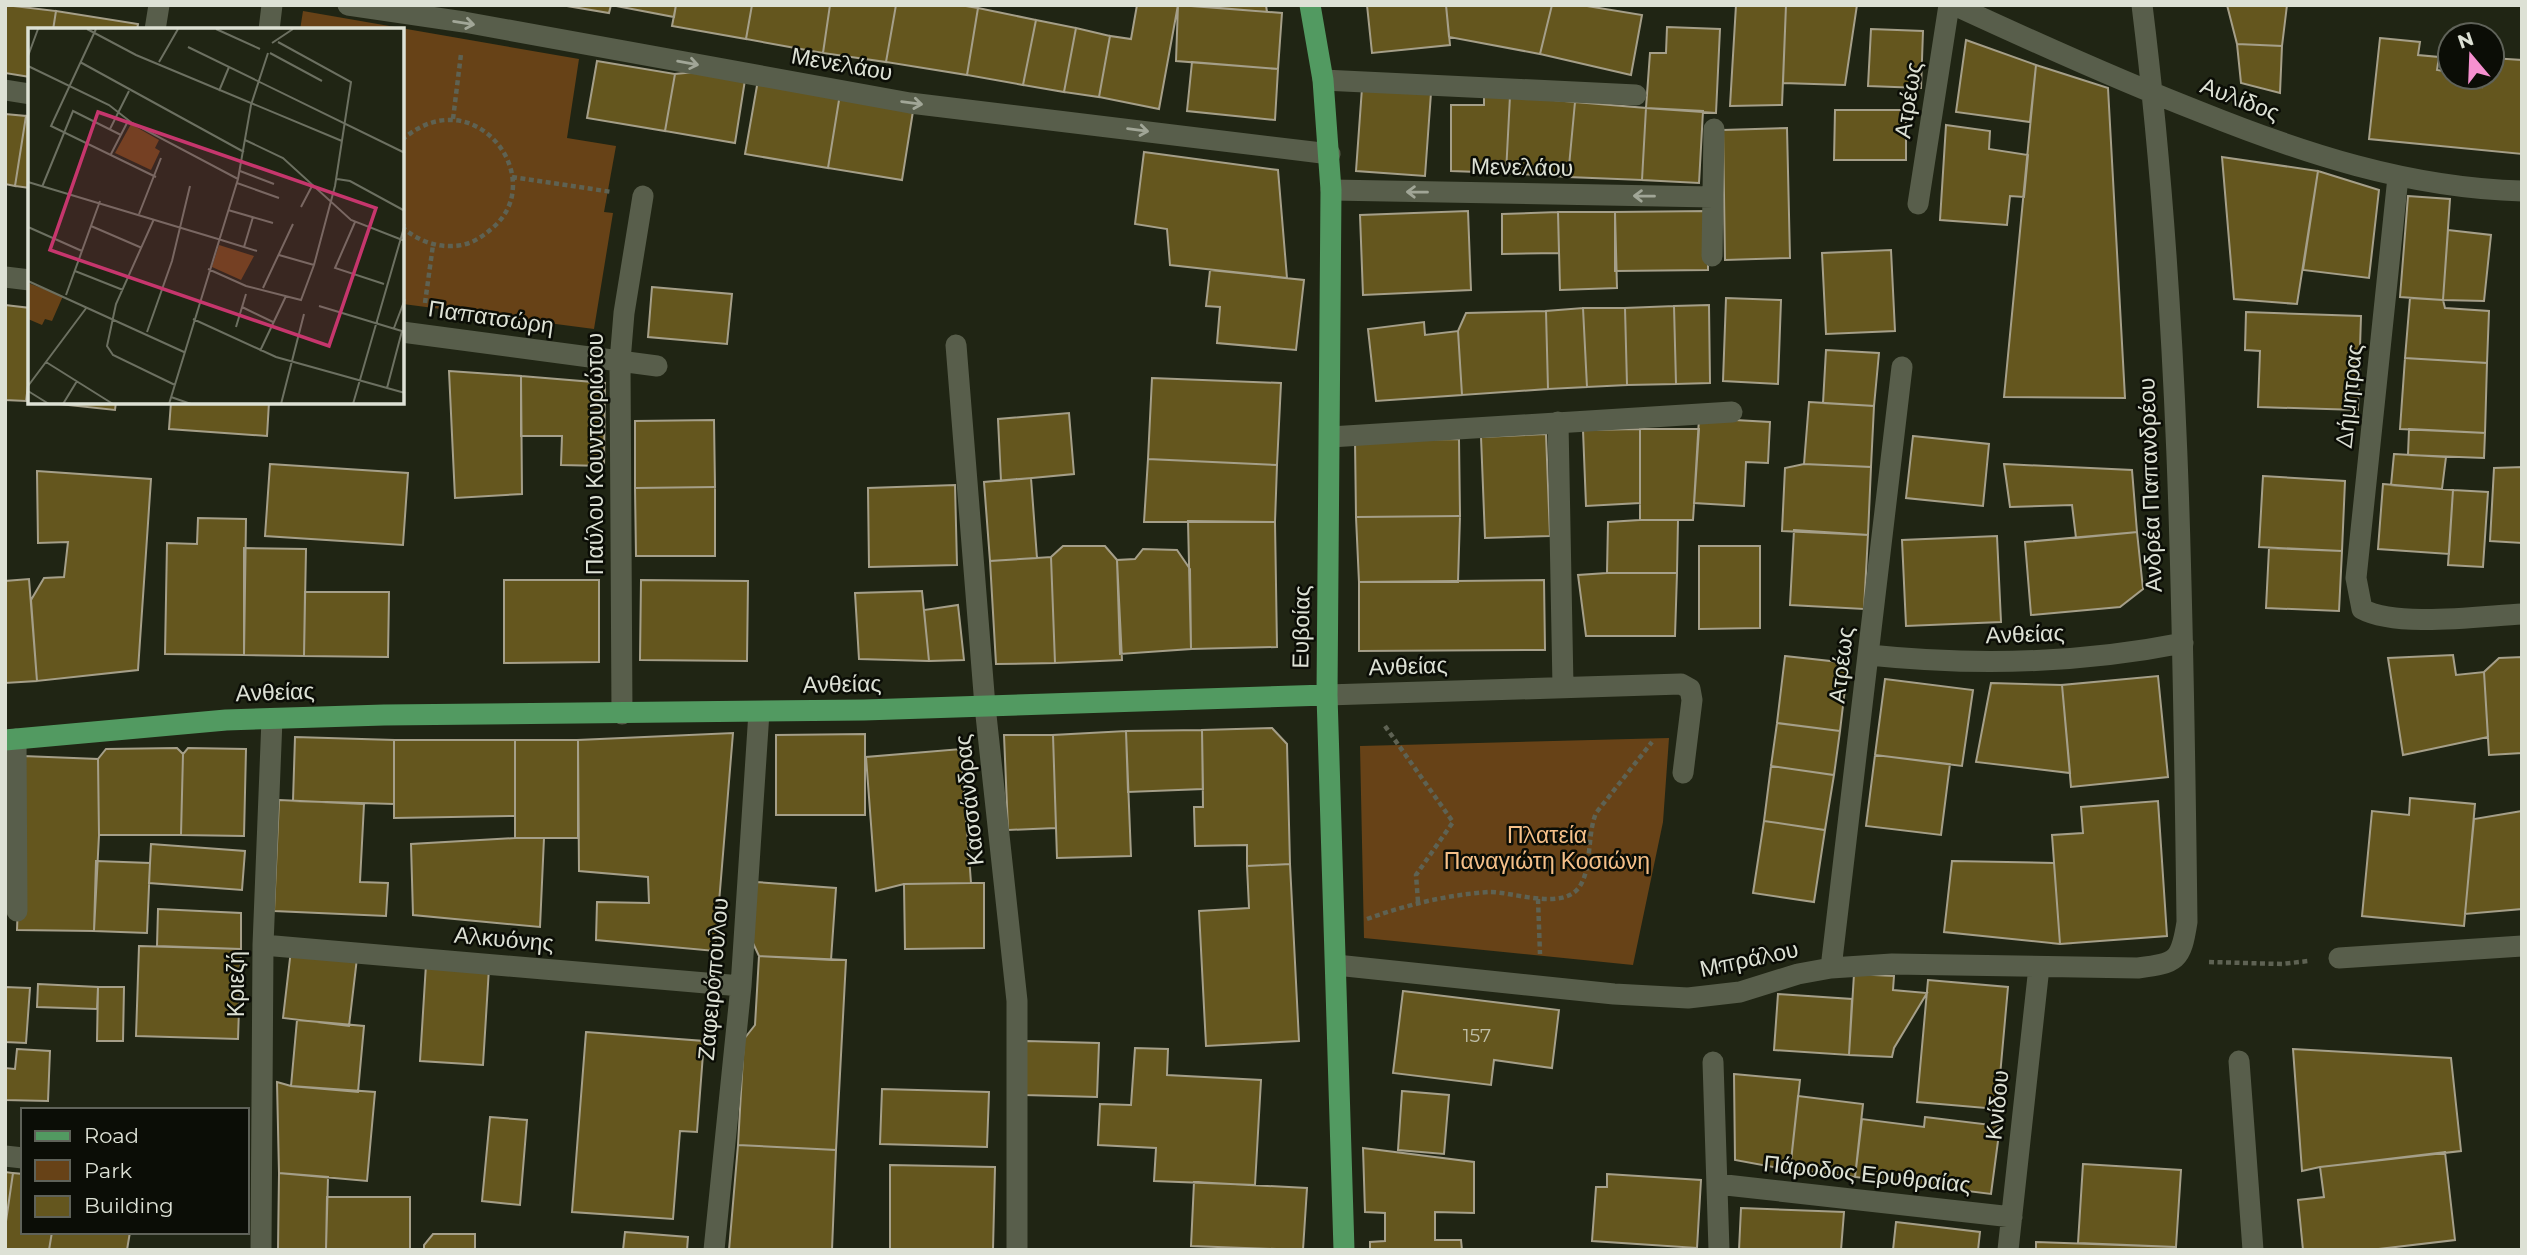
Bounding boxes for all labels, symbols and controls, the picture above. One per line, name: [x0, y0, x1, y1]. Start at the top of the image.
one-way arrow: [452, 16, 475, 29]
north arrow: [2436, 21, 2506, 91]
text: N: [2455, 27, 2477, 54]
inset map: [28, 28, 404, 404]
street label: Μενελάου: [789, 41, 895, 87]
one-way arrow: [676, 57, 699, 70]
street label: Ατρέως: [1888, 60, 1928, 140]
street label: Αυλίδος: [2197, 71, 2283, 127]
one-way arrow: [900, 96, 923, 109]
one-way arrow: [1126, 124, 1149, 137]
street label: Μενελάου: [1471, 152, 1573, 182]
one-way arrow: [1406, 185, 1429, 199]
one-way arrow: [1633, 189, 1656, 203]
street label: Παπατσώρη: [426, 294, 556, 340]
street label: Παύλου Κουντουριώτου: [581, 333, 609, 575]
street label: Δήμητρας: [2330, 343, 2368, 449]
street label: Ανδρέα Παπανδρέου: [2132, 377, 2168, 593]
street label: Ευβοίας: [1286, 585, 1316, 669]
street label: Ανθείας: [1985, 619, 2065, 649]
street label: Ατρέως: [1822, 625, 1860, 705]
street label: Ανθείας: [1368, 651, 1448, 681]
street label: Ανθείας: [802, 669, 882, 699]
street label: Ανθείας: [235, 677, 315, 707]
street label: Κασσάνδρας: [948, 733, 990, 867]
park label: Πλατεία Παναγιώτη Κοσιώνη: [1444, 821, 1650, 875]
street label: Ζαφειρόπουλου: [692, 896, 734, 1062]
street label: Αλκυόνης: [453, 921, 555, 957]
street label: Μπράλου: [1697, 935, 1801, 983]
street label: Κριεζή: [222, 951, 250, 1017]
house number: 157: [1463, 1024, 1491, 1047]
street label: Κνίδου: [1979, 1069, 2015, 1141]
legend: [21, 1108, 248, 1234]
text: Road: [84, 1123, 139, 1148]
street label: Πάροδος Ερυθραίας: [1762, 1149, 1972, 1199]
text: Park: [84, 1158, 132, 1183]
text: Building: [84, 1193, 174, 1218]

